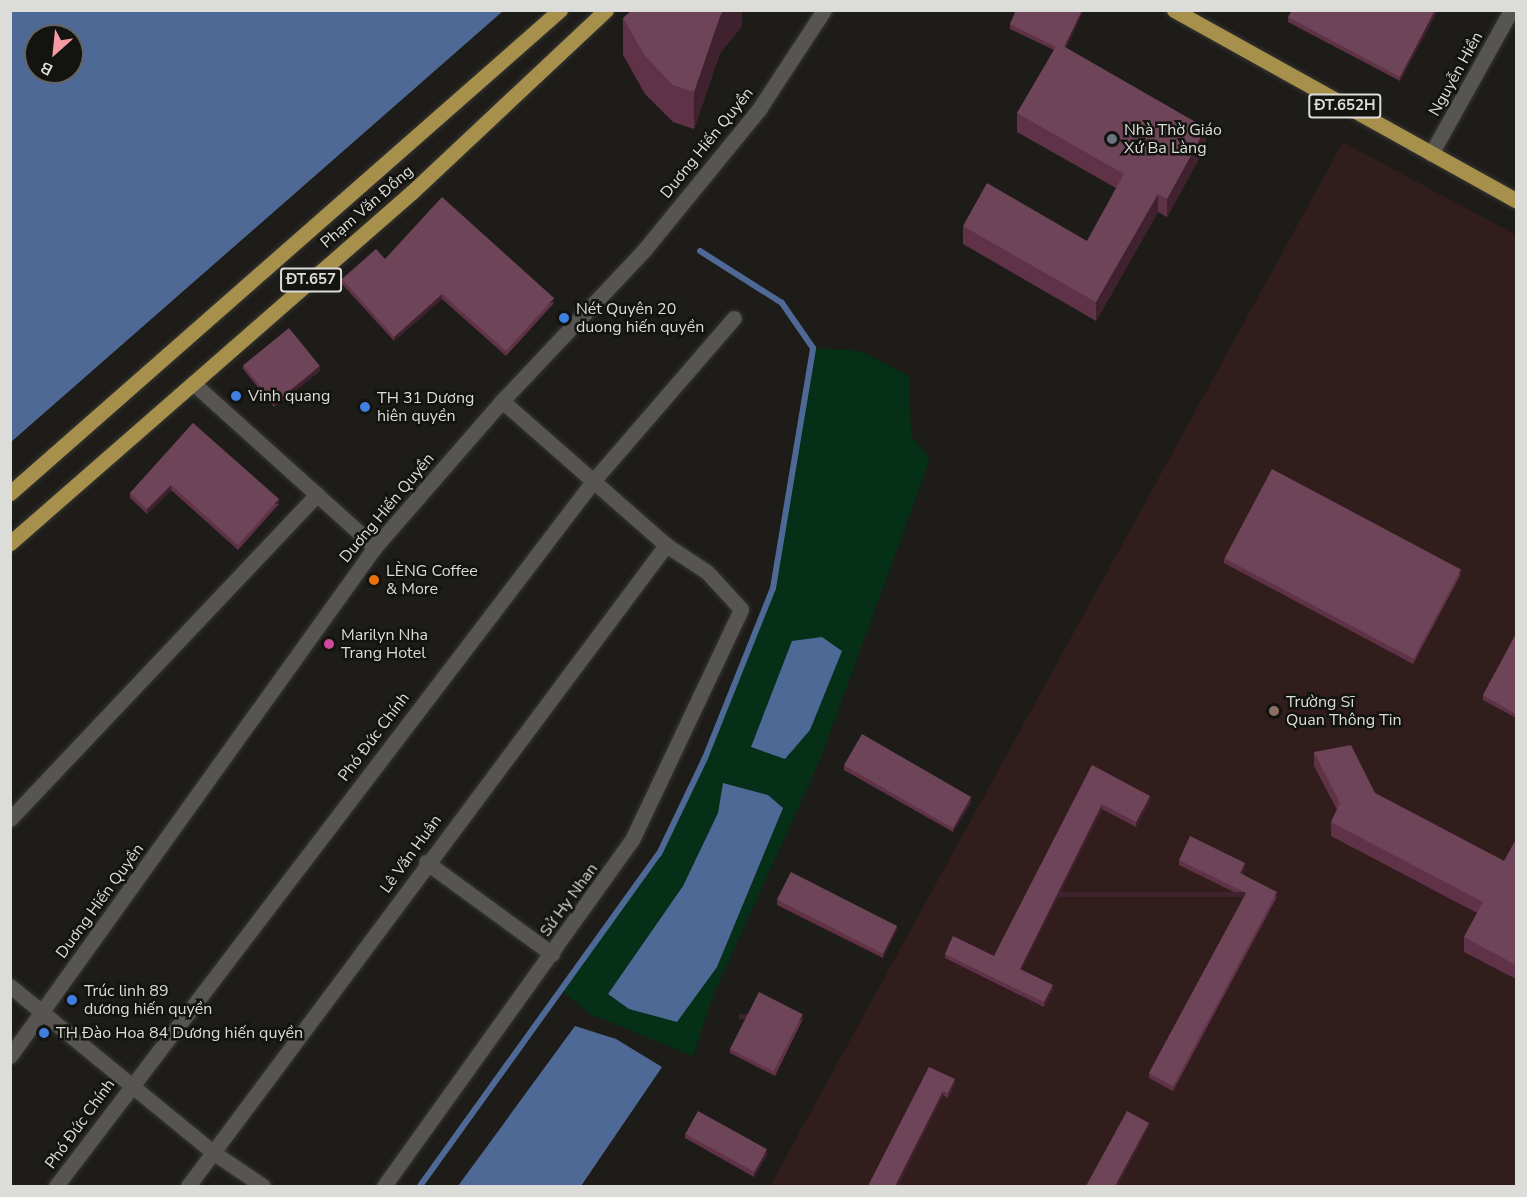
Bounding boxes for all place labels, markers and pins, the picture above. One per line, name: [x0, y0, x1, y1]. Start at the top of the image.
place label: Nhà Thờ Giáo Xứ Ba Làng: [1124, 120, 1222, 158]
marker: Nhà Thờ Giáo Xứ Ba Làng: [1105, 132, 1119, 146]
place label: Nét Quyên 20 duong hiến quyền: [576, 299, 704, 337]
marker: Nét Quyên 20 duong hiến quyền: [557, 311, 571, 325]
place label: Vinh quang: [248, 386, 330, 406]
place label: TH 31 Dương hiên quyền: [377, 388, 474, 426]
marker: Vinh quang: [229, 389, 243, 403]
marker: TH 31 Dương hiên quyền: [358, 400, 372, 414]
place label: LÈNG Coffee & More: [386, 561, 478, 599]
marker: LÈNG Coffee & More: [367, 573, 381, 587]
place label: Marilyn Nha Trang Hotel: [341, 625, 428, 663]
marker: Marilyn Nha Trang Hotel: [322, 637, 336, 651]
place label: Trường Sĩ Quan Thông Tin: [1286, 692, 1402, 730]
marker: Trường Sĩ Quan Thông Tin: [1267, 704, 1281, 718]
place label: Trúc linh 89 dương hiến quyền: [84, 981, 212, 1019]
marker: Trúc linh 89 dương hiến quyền: [65, 993, 79, 1007]
place label: TH Đào Hoa 84 Dương hiến quyền: [56, 1023, 303, 1043]
marker: TH Đào Hoa 84 Dương hiến quyền: [37, 1026, 51, 1040]

